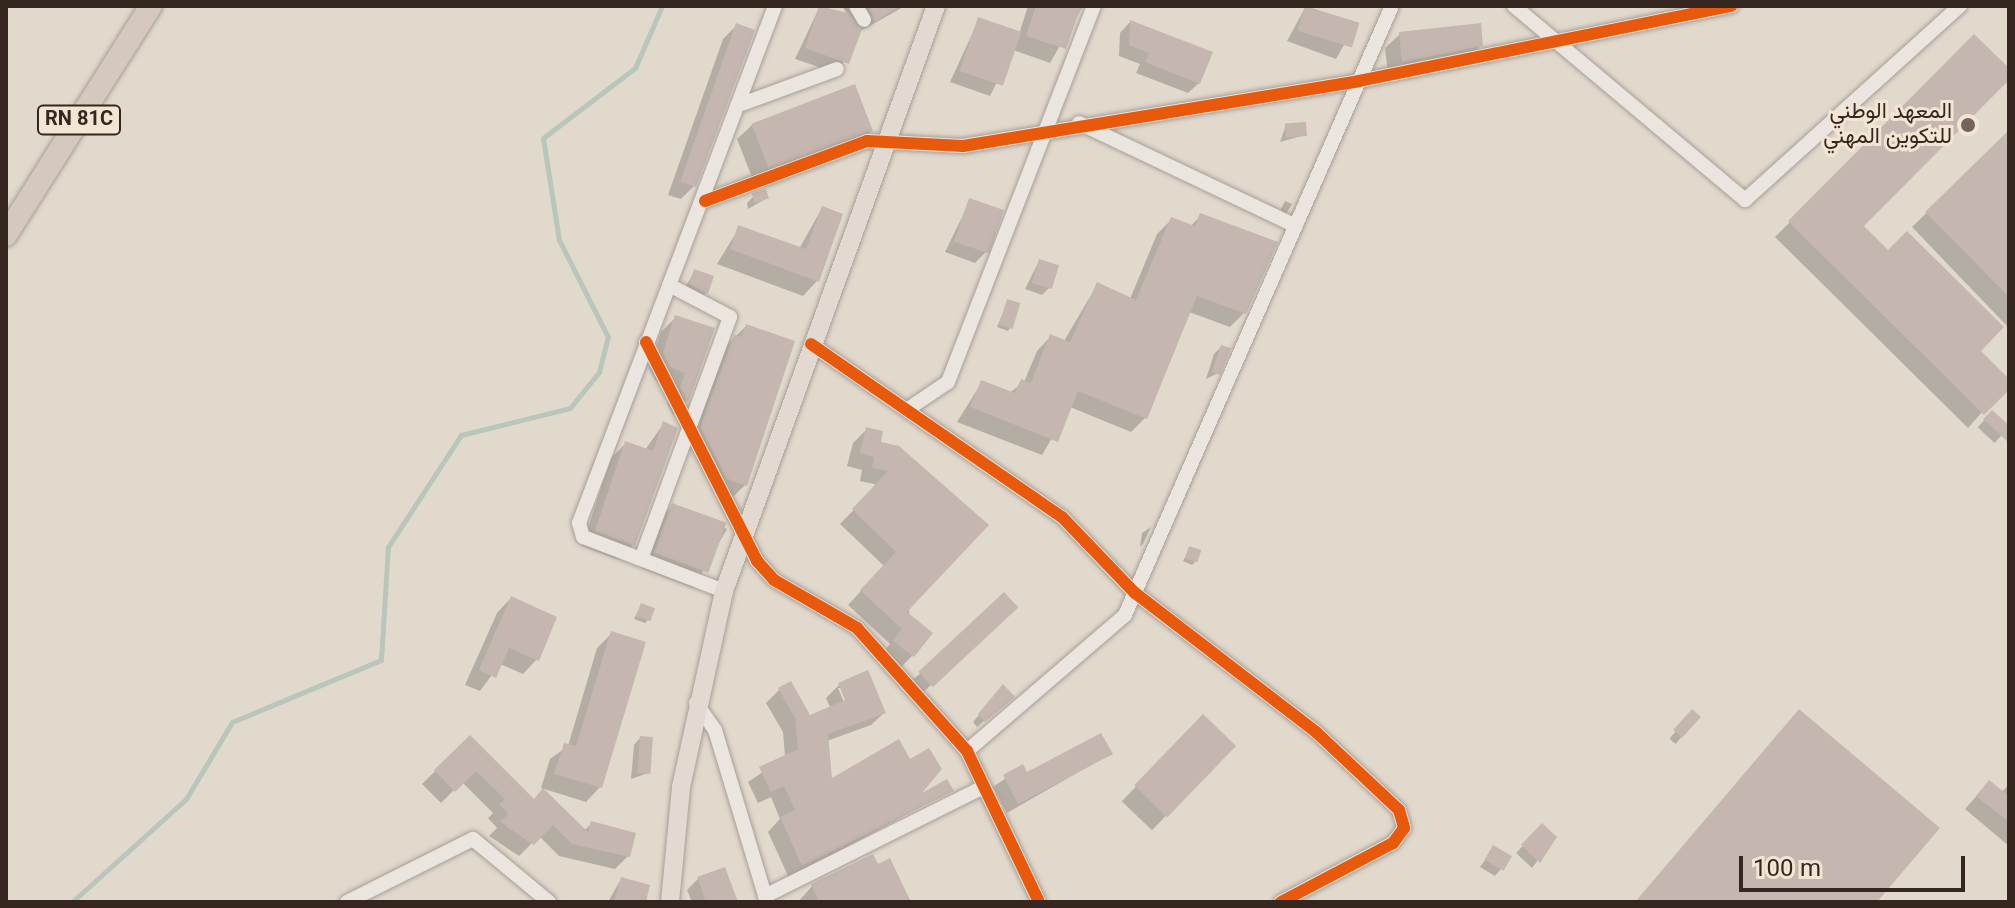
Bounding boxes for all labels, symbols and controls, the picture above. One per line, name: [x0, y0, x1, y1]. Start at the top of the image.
place label: المعهد الوطني للتكوين المهني: [1823, 99, 1952, 150]
road number: RN 81C: [37, 104, 121, 136]
marker: المعهد الوطني للتكوين المهني: [1959, 116, 1977, 134]
scale bar: [1743, 840, 1969, 890]
text: 100 m: [1753, 851, 1821, 889]

